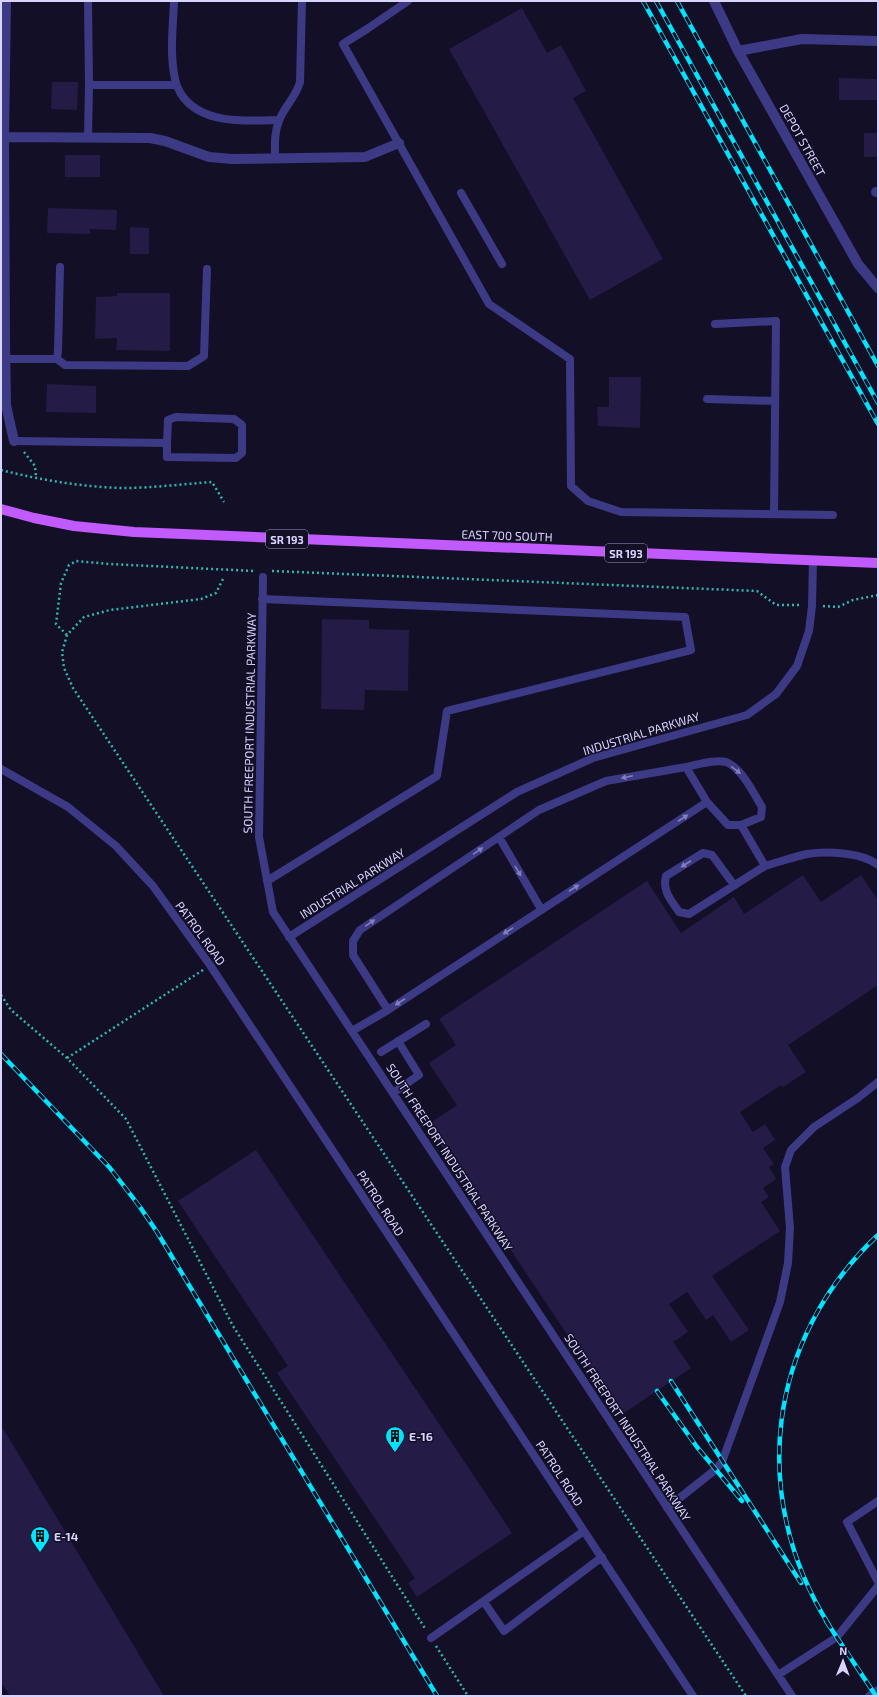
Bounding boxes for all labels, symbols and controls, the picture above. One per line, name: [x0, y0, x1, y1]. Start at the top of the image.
street label: DEPOT STREET: [777, 101, 829, 179]
street label: EAST 700 SOUTH: [461, 526, 553, 544]
road number: SR 193: [266, 530, 308, 548]
road number: SR 193: [605, 544, 647, 562]
street label: SOUTH FREEPORT INDUSTRIAL PARKWAY: [240, 612, 258, 833]
street label: INDUSTRIAL PARKWAY: [581, 709, 701, 757]
one-way arrow: [730, 765, 741, 774]
one-way arrow: [621, 774, 633, 780]
one-way arrow: [678, 814, 688, 822]
street label: INDUSTRIAL PARKWAY: [297, 845, 407, 921]
one-way arrow: [473, 847, 483, 855]
one-way arrow: [680, 860, 692, 867]
one-way arrow: [515, 865, 522, 877]
one-way arrow: [568, 885, 580, 892]
street label: PATROL ROAD: [173, 898, 229, 968]
one-way arrow: [364, 919, 375, 927]
one-way arrow: [503, 927, 514, 935]
one-way arrow: [394, 998, 405, 1006]
street label: SOUTH FREEPORT INDUSTRIAL PARKWAY: [384, 1061, 516, 1254]
street label: PATROL ROAD: [355, 1168, 407, 1238]
street label: SOUTH FREEPORT INDUSTRIAL PARKWAY: [562, 1331, 694, 1524]
building icon: E-16: [384, 1425, 406, 1453]
place label: E-16: [409, 1429, 433, 1443]
street label: PATROL ROAD: [534, 1438, 586, 1508]
building icon: E-14: [29, 1525, 51, 1553]
place label: E-14: [54, 1529, 79, 1543]
north arrow: [823, 1641, 863, 1681]
text: N: [839, 1644, 847, 1657]

